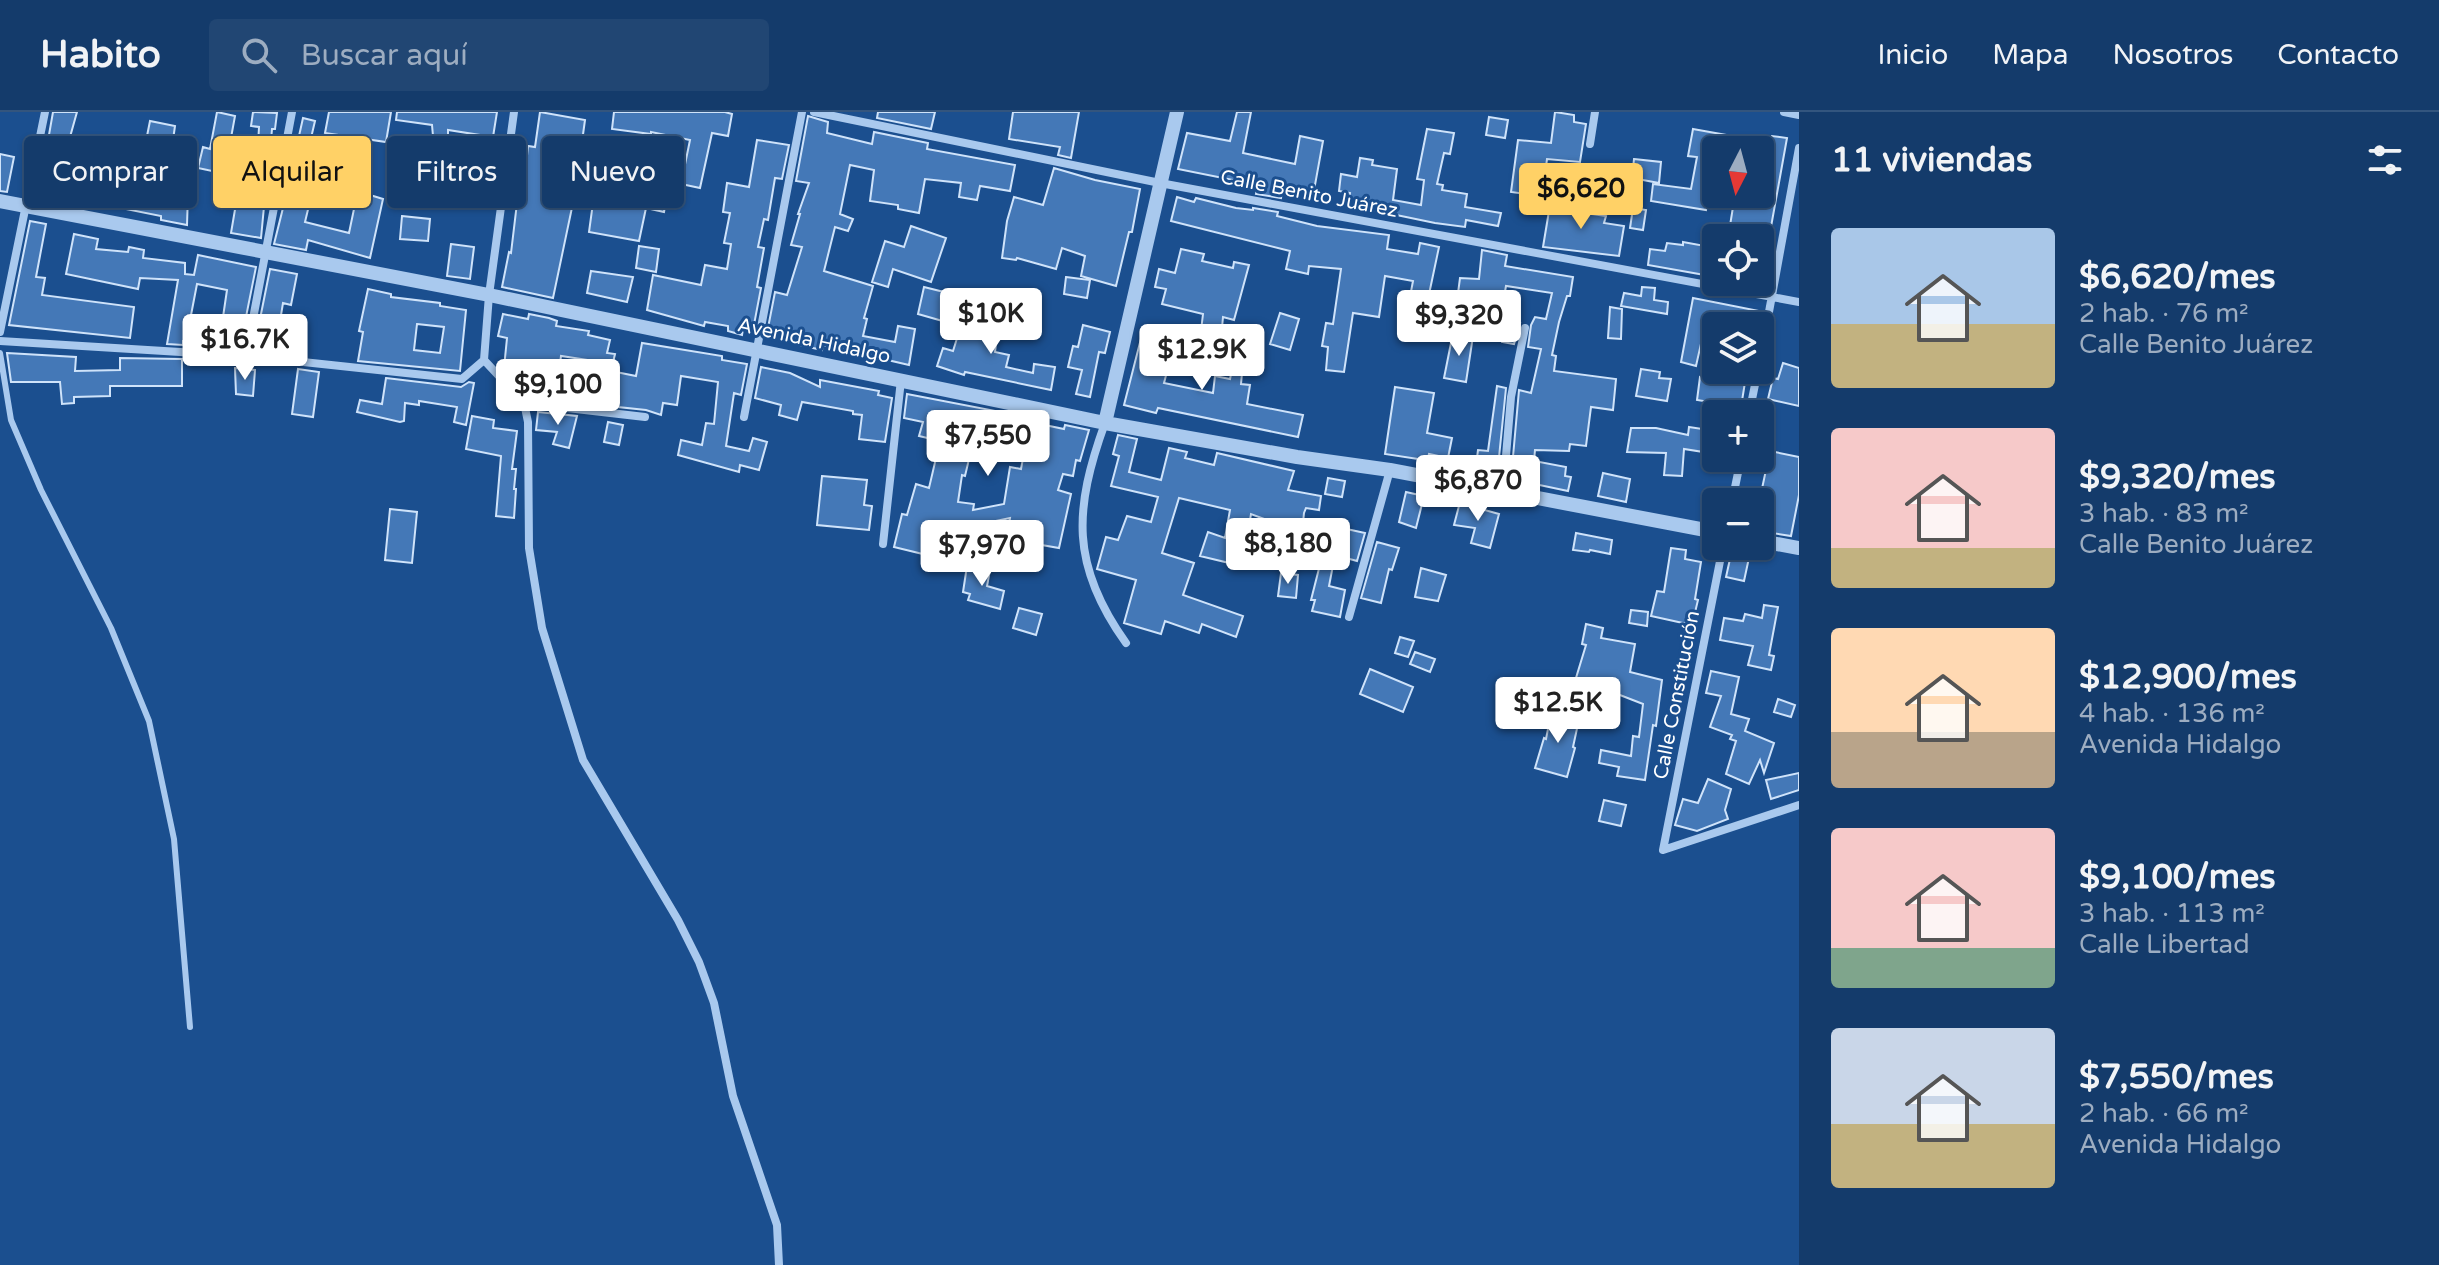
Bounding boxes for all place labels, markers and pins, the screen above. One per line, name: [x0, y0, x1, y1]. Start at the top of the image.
pin: $6,620: [1516, 163, 1646, 231]
pin: $10K: [944, 288, 1038, 356]
pin: $9,320: [1394, 290, 1524, 358]
pin: $16.7K: [180, 314, 310, 382]
pin: $12.9K: [1137, 324, 1267, 392]
pin: $9,100: [493, 359, 623, 427]
pin: $7,550: [923, 410, 1053, 478]
pin: $6,870: [1413, 455, 1543, 523]
pin: $8,180: [1223, 518, 1353, 586]
pin: $7,970: [917, 520, 1047, 588]
pin: $12.5K: [1493, 677, 1623, 745]

